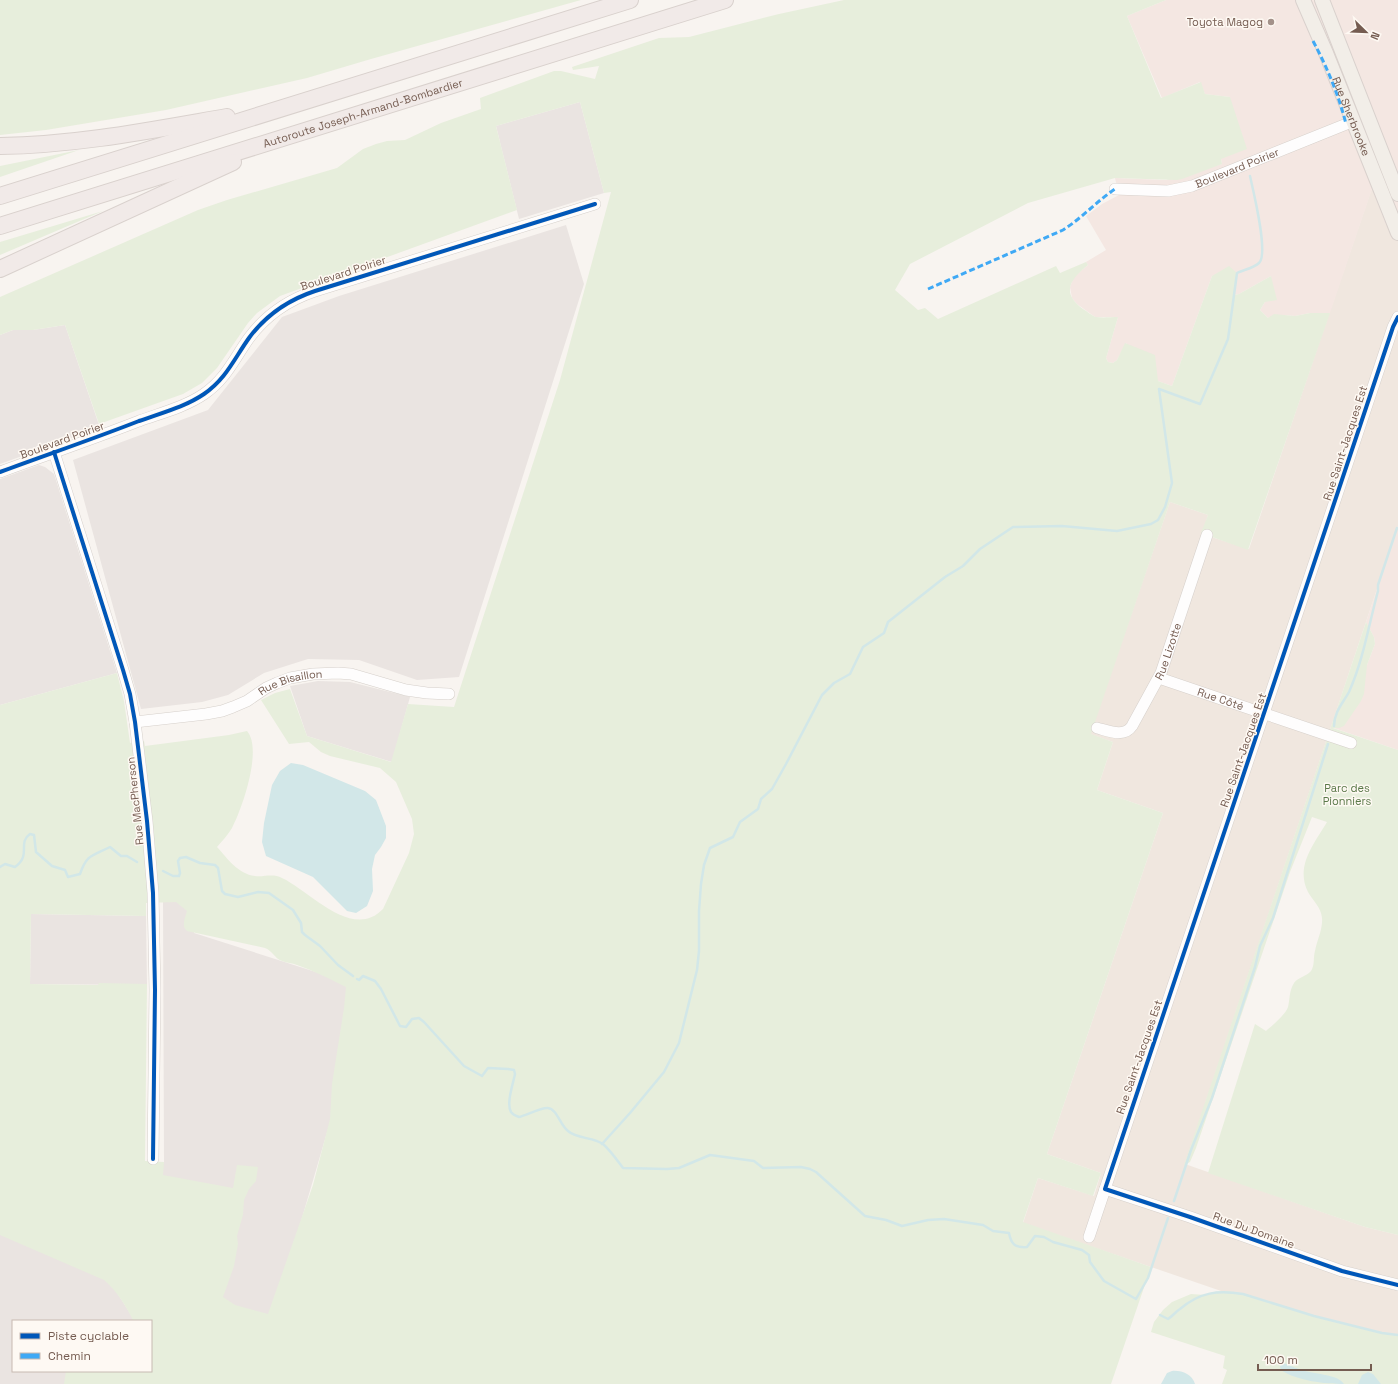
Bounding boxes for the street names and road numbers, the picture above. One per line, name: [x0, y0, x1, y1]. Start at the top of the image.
street label: Autoroute Joseph-Armand-Bombardier: [261, 75, 464, 151]
street label: Rue Sherbrooke: [1329, 75, 1373, 158]
street label: Boulevard Poirier: [1193, 145, 1281, 191]
street label: Boulevard Poirier: [298, 253, 388, 293]
street label: Rue Saint-Jacques Est: [1320, 384, 1370, 502]
street label: Boulevard Poirier: [18, 418, 106, 462]
street label: Rue Lizotte: [1152, 621, 1184, 682]
street label: Rue Bisaillon: [255, 667, 323, 698]
street label: Rue Côté: [1196, 685, 1246, 713]
street label: Rue Saint-Jacques Est: [1217, 691, 1269, 809]
street label: Rue MacPherson: [123, 756, 147, 846]
street label: Rue Saint-Jacques Est: [1113, 998, 1165, 1116]
street label: Rue Du Domaine: [1211, 1209, 1297, 1251]

